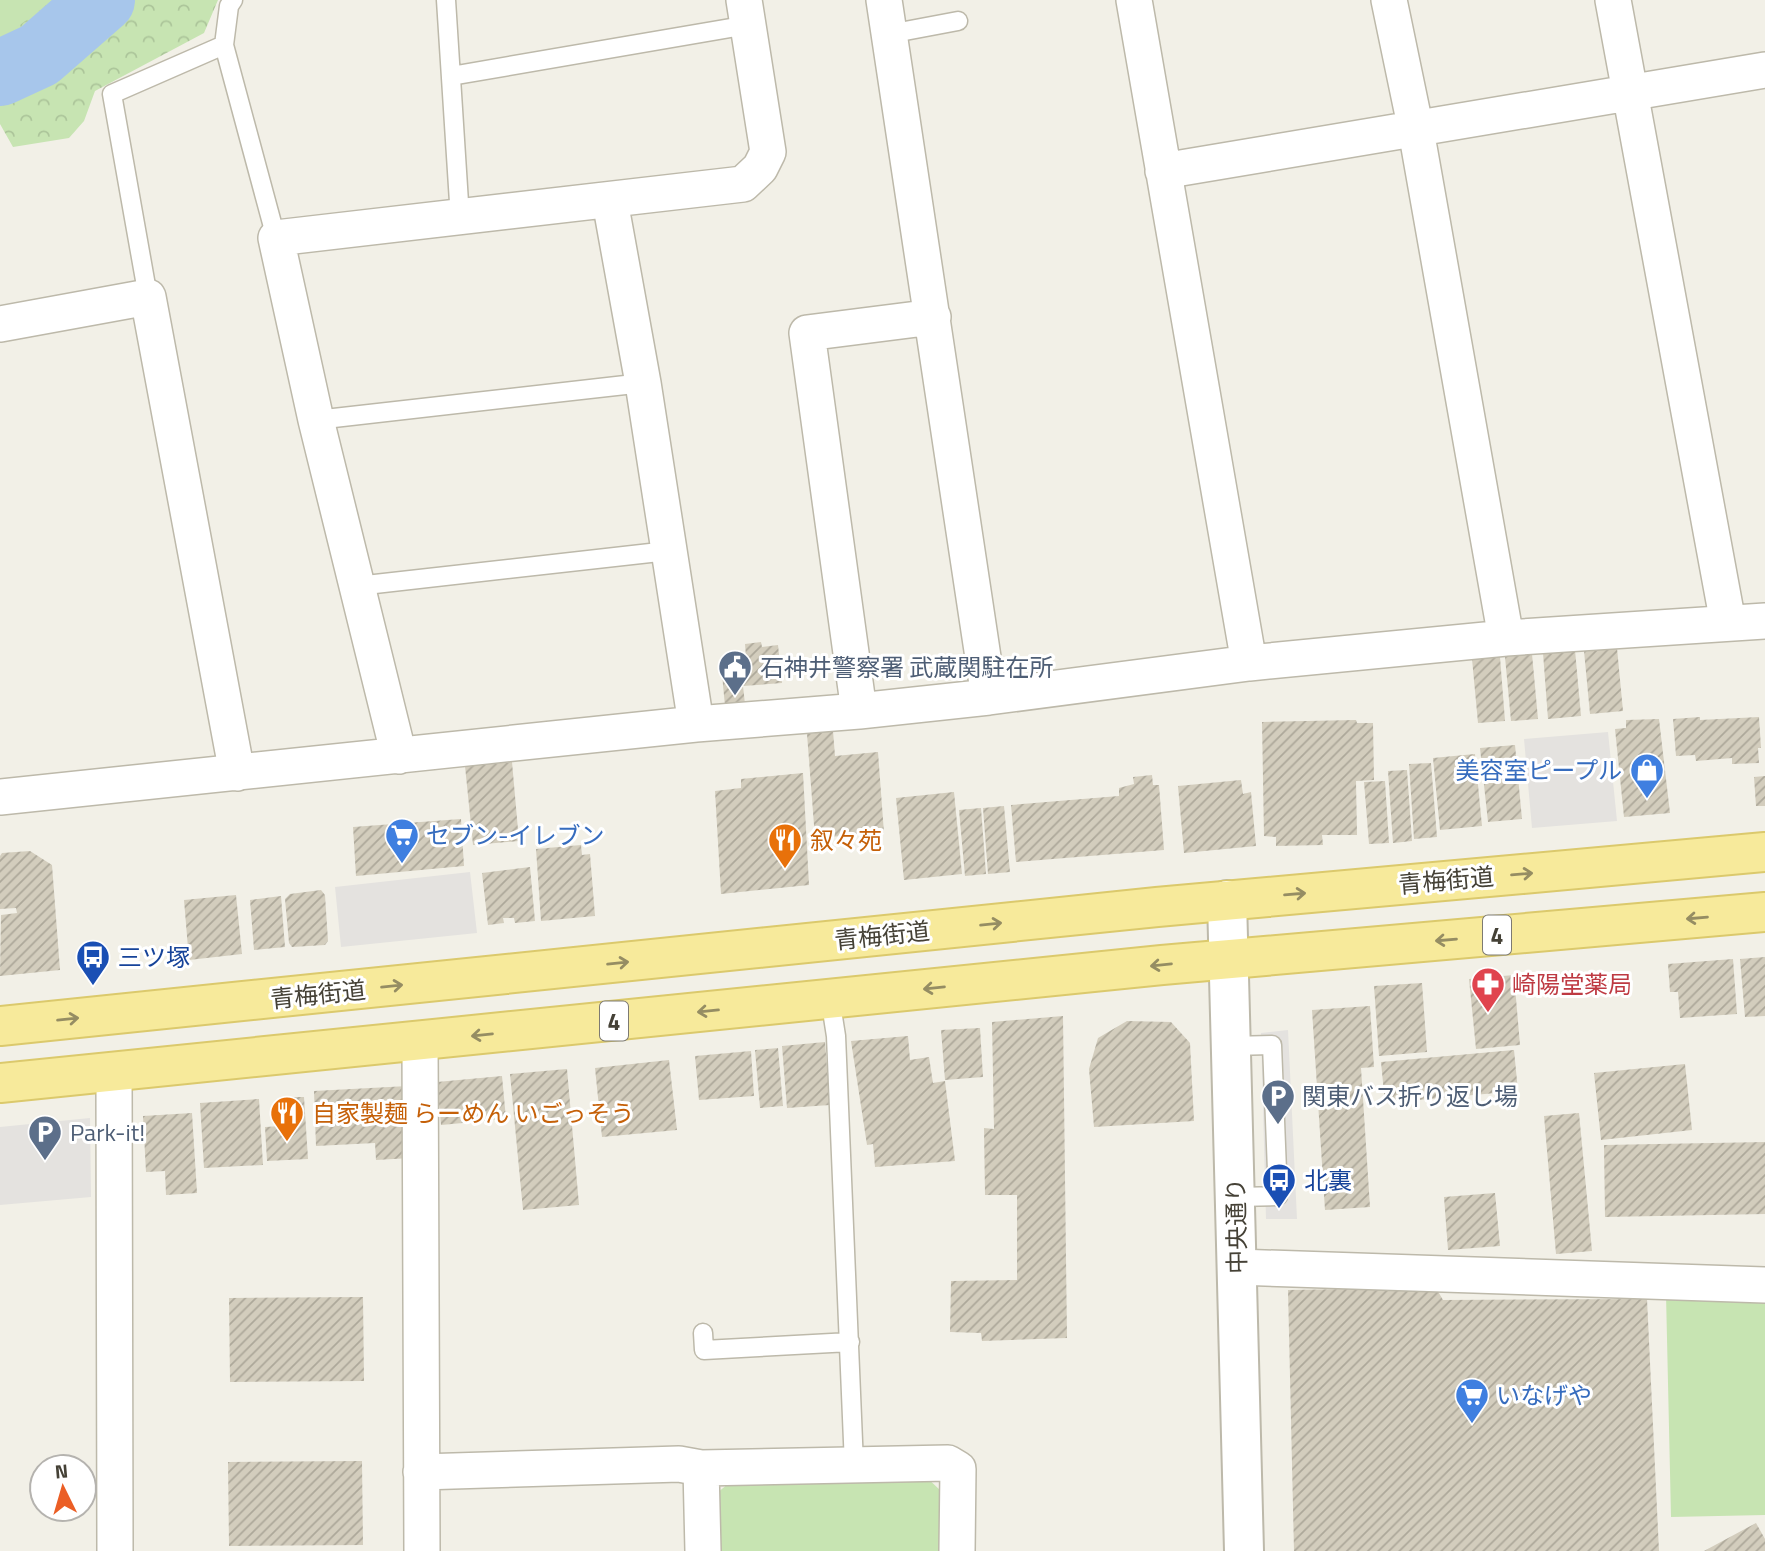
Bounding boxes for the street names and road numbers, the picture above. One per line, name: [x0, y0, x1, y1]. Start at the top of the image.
street label: 青梅街道: [1397, 858, 1495, 902]
street label: 青梅街道: [832, 912, 932, 958]
road number: 4: [1483, 916, 1511, 954]
street label: 青梅街道: [268, 971, 368, 1017]
road number: 4: [600, 1002, 628, 1040]
street label: 中央通り: [1217, 1178, 1255, 1274]

